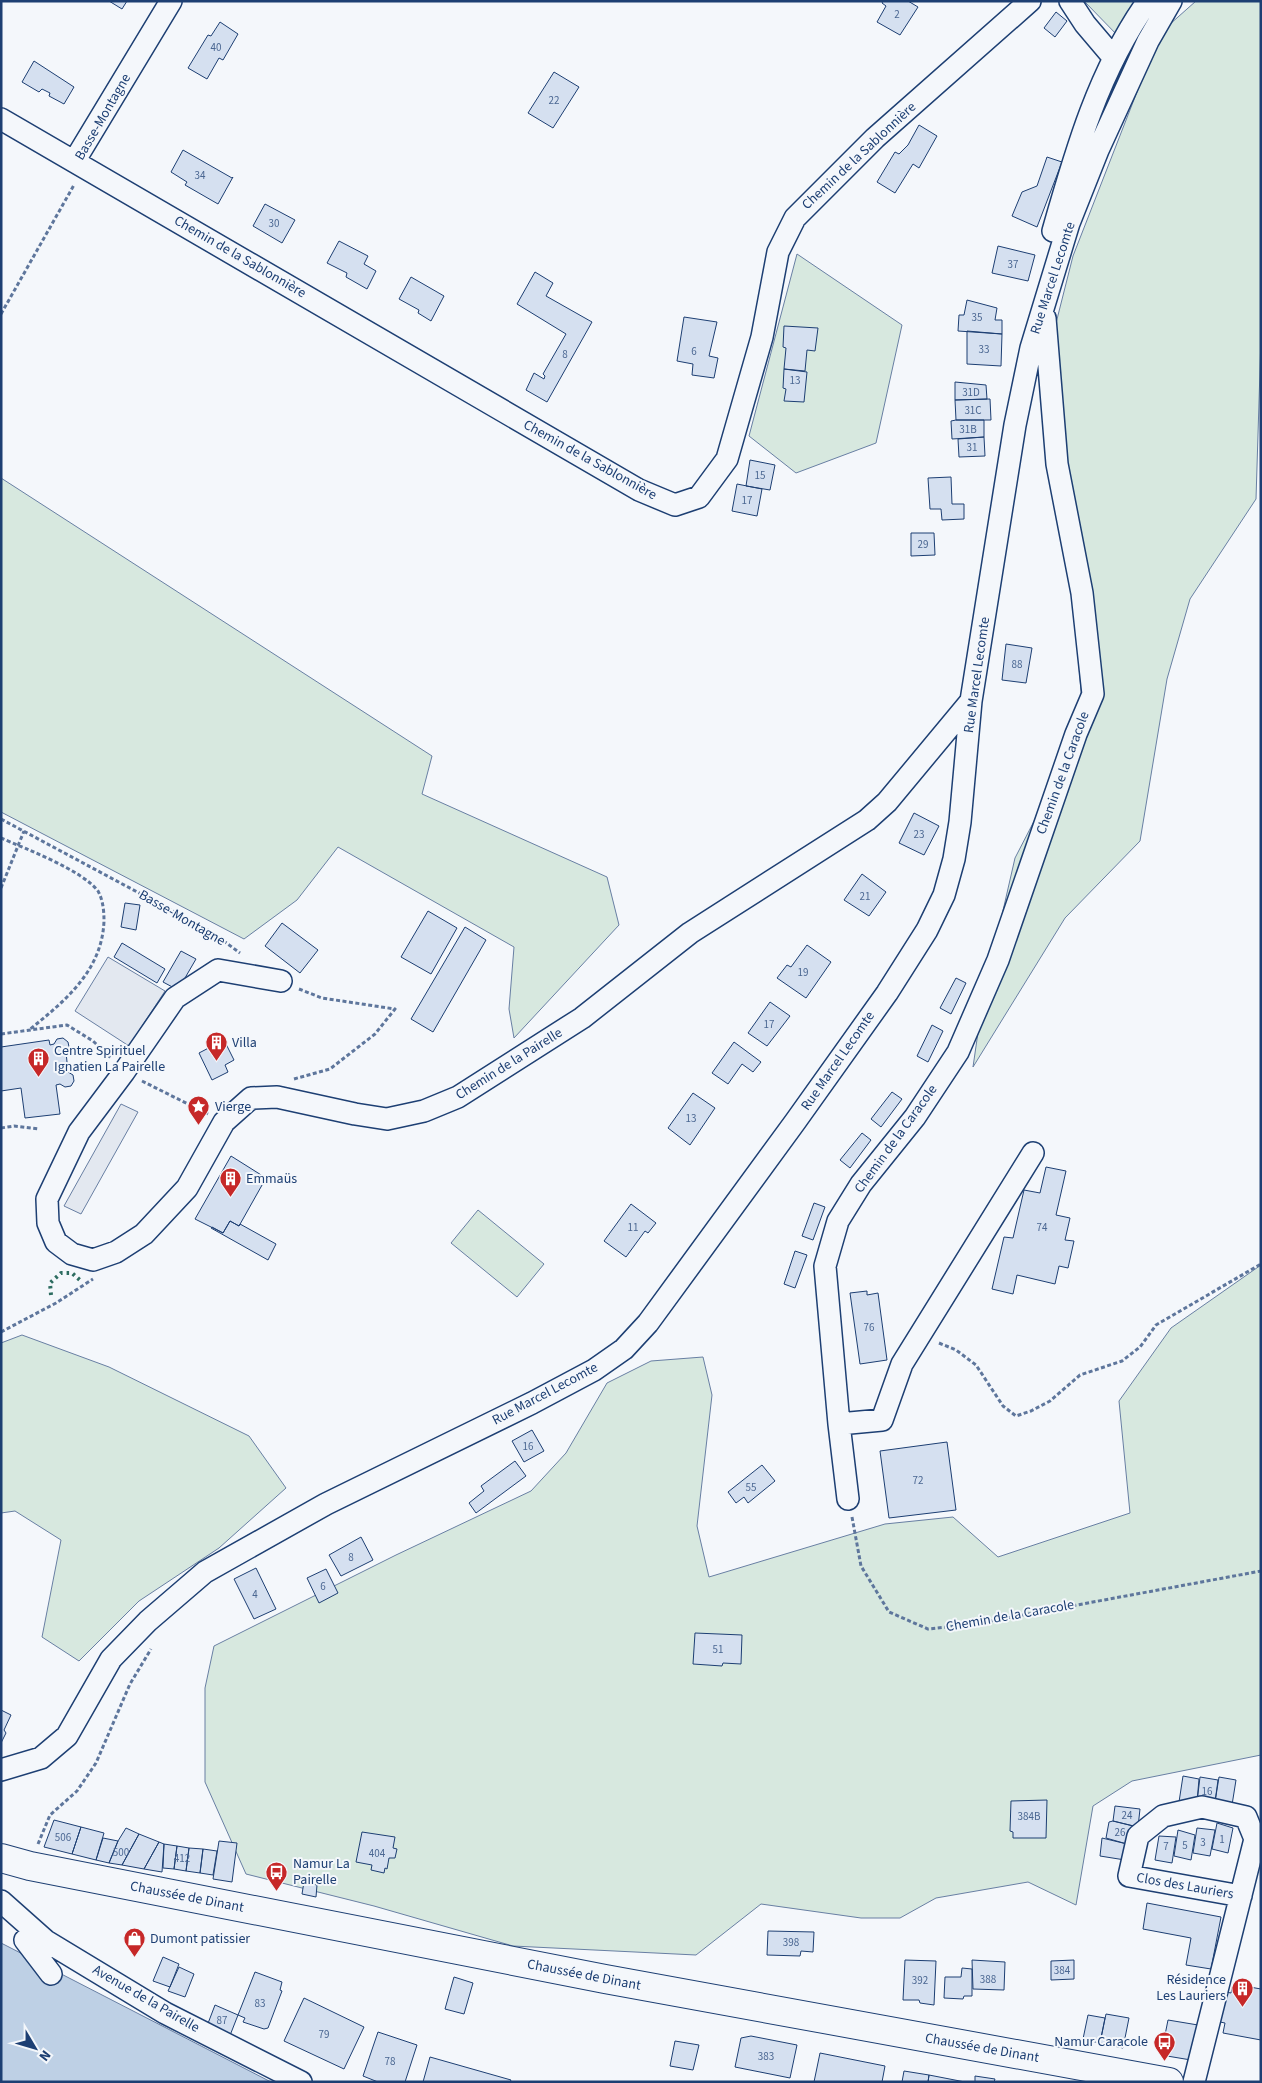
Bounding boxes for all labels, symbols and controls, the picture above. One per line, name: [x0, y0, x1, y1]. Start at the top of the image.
house number: 2: [894, 7, 900, 22]
house number: 40: [211, 40, 221, 55]
street label: Basse-Montagne: [70, 70, 136, 164]
house number: 22: [549, 93, 559, 108]
street label: Chemin de la Sablonnière: [797, 98, 921, 214]
house number: 34: [195, 168, 206, 183]
street label: Chemin de la Sablonnière: [170, 211, 310, 303]
house number: 30: [269, 216, 279, 231]
street label: Rue Marcel Lecomte: [1025, 219, 1081, 337]
house number: 37: [1008, 257, 1018, 272]
house number: 35: [972, 310, 982, 325]
house number: 33: [979, 342, 989, 357]
house number: 6: [691, 344, 697, 359]
house number: 8: [562, 347, 568, 362]
house number: 13: [790, 373, 800, 388]
house number: 31D: [962, 385, 980, 400]
house number: 31C: [964, 403, 982, 418]
street label: Chemin de la Sablonnière: [520, 415, 660, 505]
house number: 31B: [959, 422, 977, 437]
house number: 31: [967, 440, 977, 455]
house number: 15: [755, 468, 765, 483]
house number: 17: [742, 493, 752, 508]
house number: 29: [918, 537, 928, 552]
street label: Rue Marcel Lecomte: [959, 616, 995, 734]
house number: 88: [1012, 657, 1023, 672]
street label: Chemin de la Caracole: [1031, 709, 1095, 837]
house number: 23: [914, 827, 924, 842]
street label: Basse-Montagne: [135, 885, 229, 951]
house number: 21: [860, 889, 870, 904]
house number: 19: [798, 965, 808, 980]
street label: Rue Marcel Lecomte: [796, 1007, 880, 1115]
house number: 17: [764, 1017, 774, 1032]
street label: Chemin de la Pairelle: [452, 1023, 566, 1105]
building icon: Villa: [204, 1031, 228, 1062]
place label: Villa: [232, 1033, 257, 1053]
place label: Centre Spirituel Ignatien La Pairelle: [54, 1041, 165, 1077]
building icon: Centre Spirituel Ignatien La Pairelle: [26, 1047, 50, 1078]
street label: Chemin de la Caracole: [850, 1081, 942, 1197]
place icon: Vierge: [187, 1095, 211, 1126]
place label: Vierge: [215, 1097, 251, 1117]
house number: 13: [686, 1111, 696, 1126]
building icon: Emmaüs: [218, 1167, 242, 1198]
place label: Emmaüs: [246, 1169, 297, 1189]
house number: 11: [628, 1220, 638, 1235]
house number: 74: [1037, 1220, 1048, 1235]
house number: 76: [864, 1320, 875, 1335]
street label: Rue Marcel Lecomte: [489, 1358, 601, 1430]
house number: 16: [523, 1439, 534, 1454]
house number: 72: [913, 1473, 923, 1488]
house number: 55: [746, 1480, 756, 1495]
house number: 8: [348, 1550, 354, 1565]
house number: 6: [320, 1579, 326, 1594]
house number: 4: [252, 1587, 258, 1602]
street label: Chemin de la Caracole: [944, 1595, 1076, 1637]
house number: 51: [713, 1642, 723, 1657]
house number: 16: [1202, 1784, 1213, 1799]
house number: 24: [1122, 1808, 1133, 1823]
house number: 384B: [1018, 1809, 1041, 1824]
house number: 26: [1115, 1825, 1126, 1840]
house number: 506: [55, 1830, 72, 1845]
house number: 1: [1219, 1832, 1225, 1847]
house number: 3: [1200, 1835, 1206, 1850]
house number: 5: [1182, 1838, 1188, 1853]
house number: 7: [1163, 1839, 1169, 1854]
house number: 500: [113, 1845, 129, 1860]
house number: 404: [369, 1846, 386, 1861]
house number: 412: [174, 1851, 190, 1866]
place label: Namur La Pairelle: [293, 1854, 350, 1890]
bus stop icon: Namur La Pairelle: [265, 1860, 289, 1891]
street label: Clos des Lauriers: [1135, 1868, 1235, 1904]
street label: Chaussée de Dinant: [128, 1876, 246, 1918]
shop icon: Dumont patissier: [122, 1927, 146, 1958]
place label: Dumont patissier: [150, 1929, 250, 1949]
house number: 398: [783, 1935, 800, 1950]
street label: Chaussée de Dinant: [525, 1954, 643, 1996]
street label: Avenue de la Pairelle: [89, 1960, 203, 2038]
house number: 384: [1054, 1963, 1071, 1978]
place label: Résidence Les Lauriers: [1156, 1970, 1226, 2006]
house number: 388: [980, 1972, 997, 1987]
house number: 392: [912, 1973, 928, 1988]
building icon: Résidence Les Lauriers: [1230, 1976, 1254, 2007]
house number: 83: [255, 1996, 265, 2011]
house number: 87: [217, 2013, 227, 2028]
north arrow: [10, 2023, 60, 2073]
house number: 79: [319, 2027, 329, 2042]
street label: Chaussée de Dinant: [923, 2028, 1041, 2068]
bus stop icon: Namur Caracole: [1152, 2030, 1176, 2061]
place label: Namur Caracole: [1054, 2032, 1148, 2052]
text: N: [34, 2046, 55, 2065]
house number: 383: [758, 2049, 774, 2064]
house number: 78: [385, 2054, 396, 2069]

